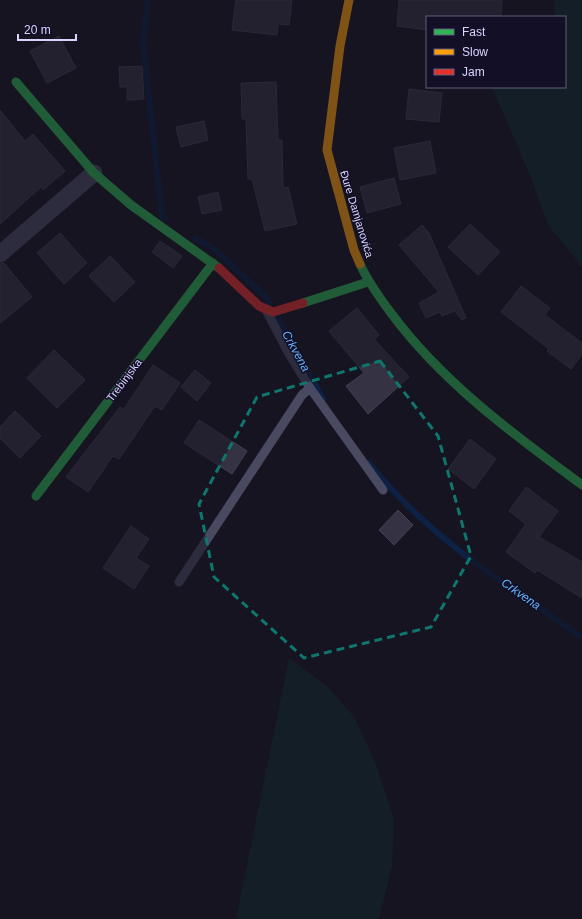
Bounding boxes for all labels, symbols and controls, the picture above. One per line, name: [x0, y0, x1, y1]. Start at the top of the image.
scale bar: [18, 16, 76, 42]
legend: [426, 16, 566, 88]
text: 20 m: [24, 23, 51, 37]
text: Fast: [462, 25, 486, 39]
text: Slow: [462, 45, 488, 59]
text: Jam: [462, 65, 485, 79]
street label: Đure Damjanovića: [338, 169, 376, 260]
water label: Crkvena: [279, 328, 313, 374]
street label: Trebinjska: [104, 356, 144, 404]
water label: Crkvena: [499, 575, 544, 613]

